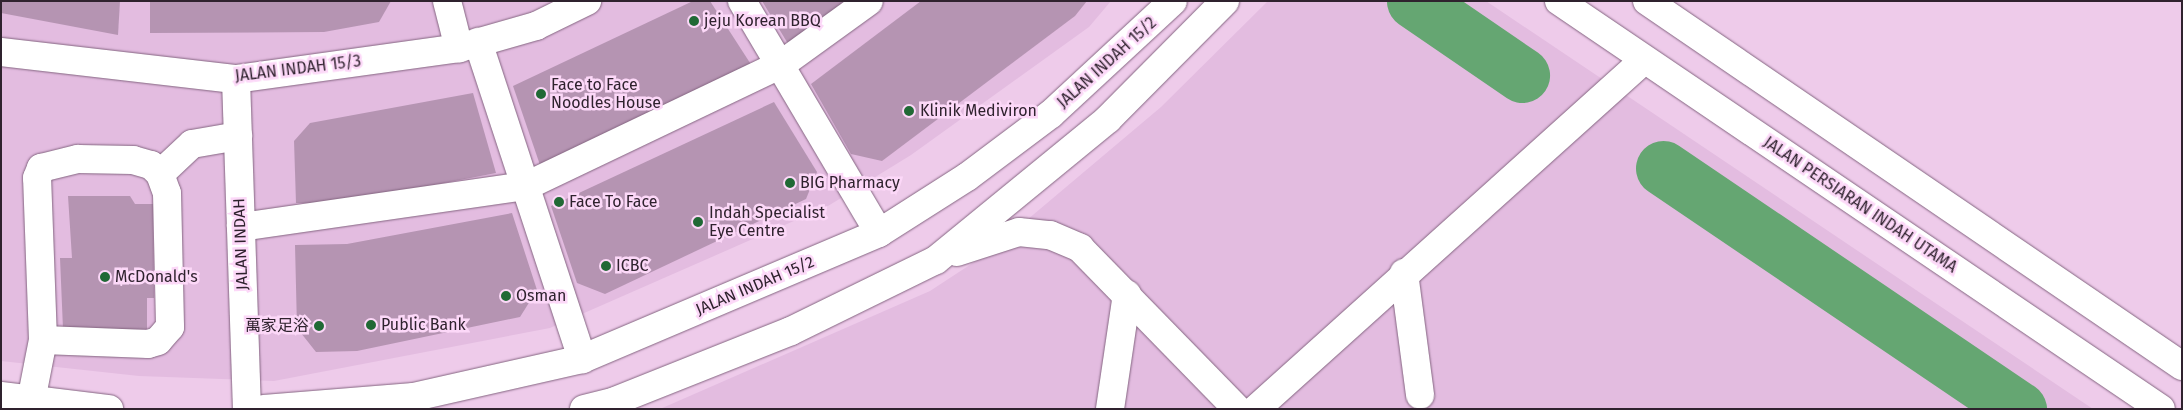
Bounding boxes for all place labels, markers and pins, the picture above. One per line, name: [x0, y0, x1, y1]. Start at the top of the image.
place label: jeju Korean BBQ: [704, 11, 821, 31]
marker: jeju Korean BBQ: [688, 15, 700, 27]
place label: Face to Face Noodles House: [551, 75, 661, 113]
marker: Face to Face Noodles House: [535, 88, 547, 100]
place label: Klinik Mediviron: [920, 101, 1037, 121]
marker: Klinik Mediviron: [902, 104, 916, 118]
place label: BIG Pharmacy: [800, 173, 900, 193]
marker: BIG Pharmacy: [784, 177, 796, 189]
place label: Face To Face: [569, 192, 658, 212]
marker: Face To Face: [553, 196, 565, 208]
place label: Indah Specialist Eye Centre: [709, 203, 825, 241]
marker: Indah Specialist Eye Centre: [691, 215, 705, 229]
place label: ICBC: [616, 256, 648, 276]
marker: ICBC: [600, 260, 612, 272]
place label: McDonald's: [115, 267, 198, 287]
marker: McDonald's: [99, 271, 111, 283]
place label: Osman: [516, 286, 566, 306]
marker: Osman: [500, 290, 512, 302]
place label: Public Bank: [381, 315, 466, 335]
place label: 萬家足浴: [245, 316, 309, 336]
marker: Public Bank: [365, 319, 377, 331]
marker: 萬家足浴: [313, 320, 325, 332]

